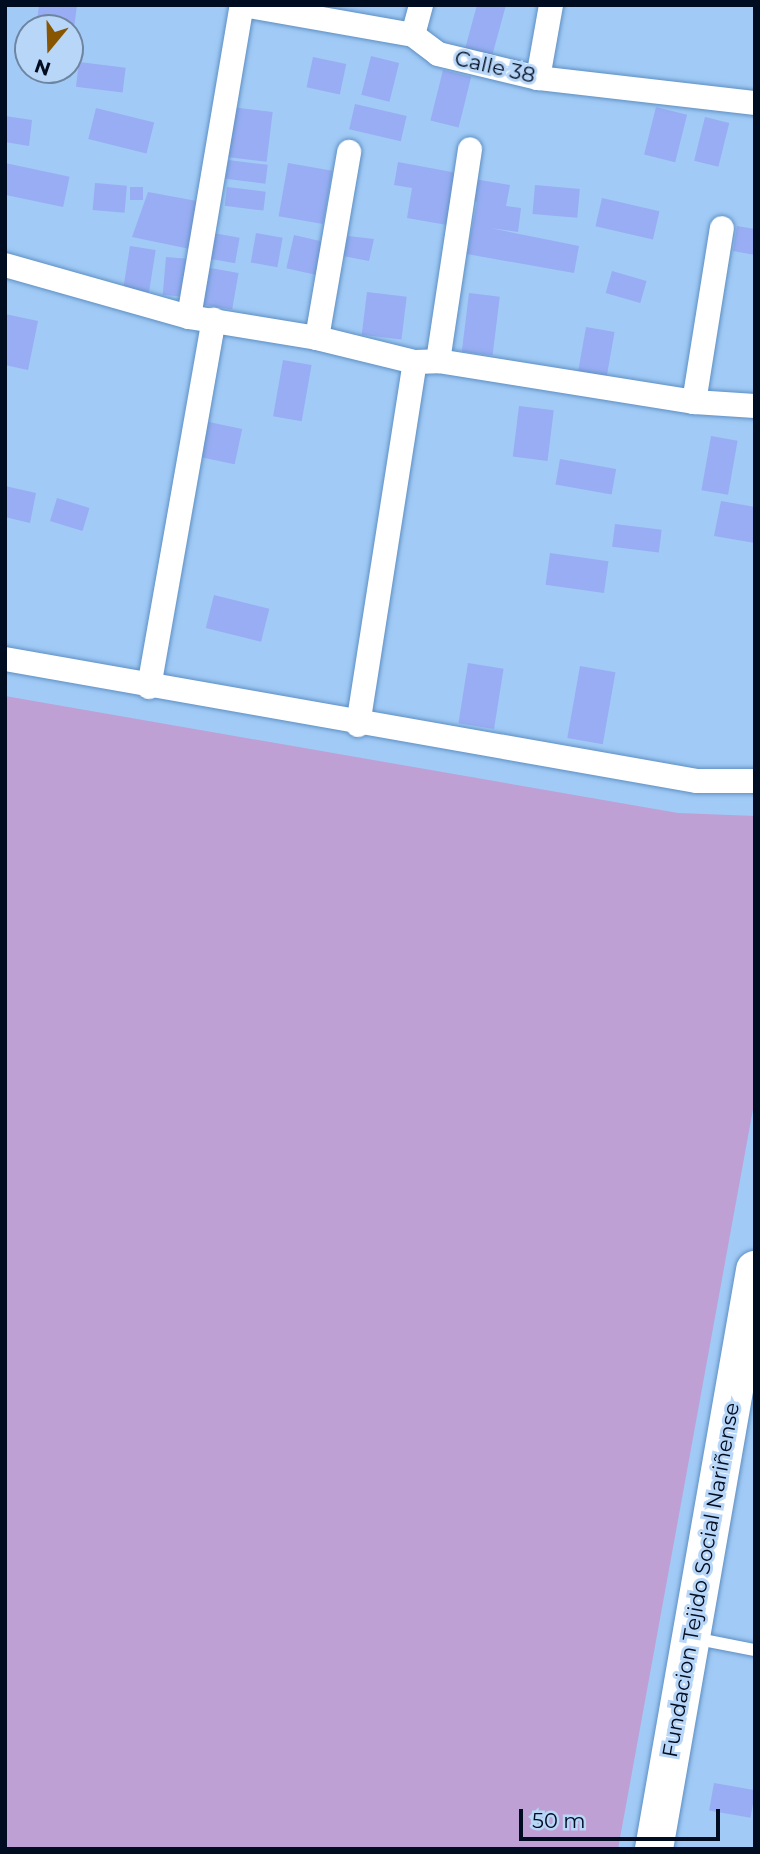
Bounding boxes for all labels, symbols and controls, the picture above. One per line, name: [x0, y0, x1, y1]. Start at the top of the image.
north arrow: [14, 14, 84, 84]
street label: Calle 38: [452, 46, 538, 88]
text: N: [32, 54, 54, 81]
street label: Fundacion Tejido Social Nariñense: [657, 1401, 745, 1759]
scale bar: [522, 1794, 723, 1838]
text: 50 m: [532, 1808, 586, 1833]

